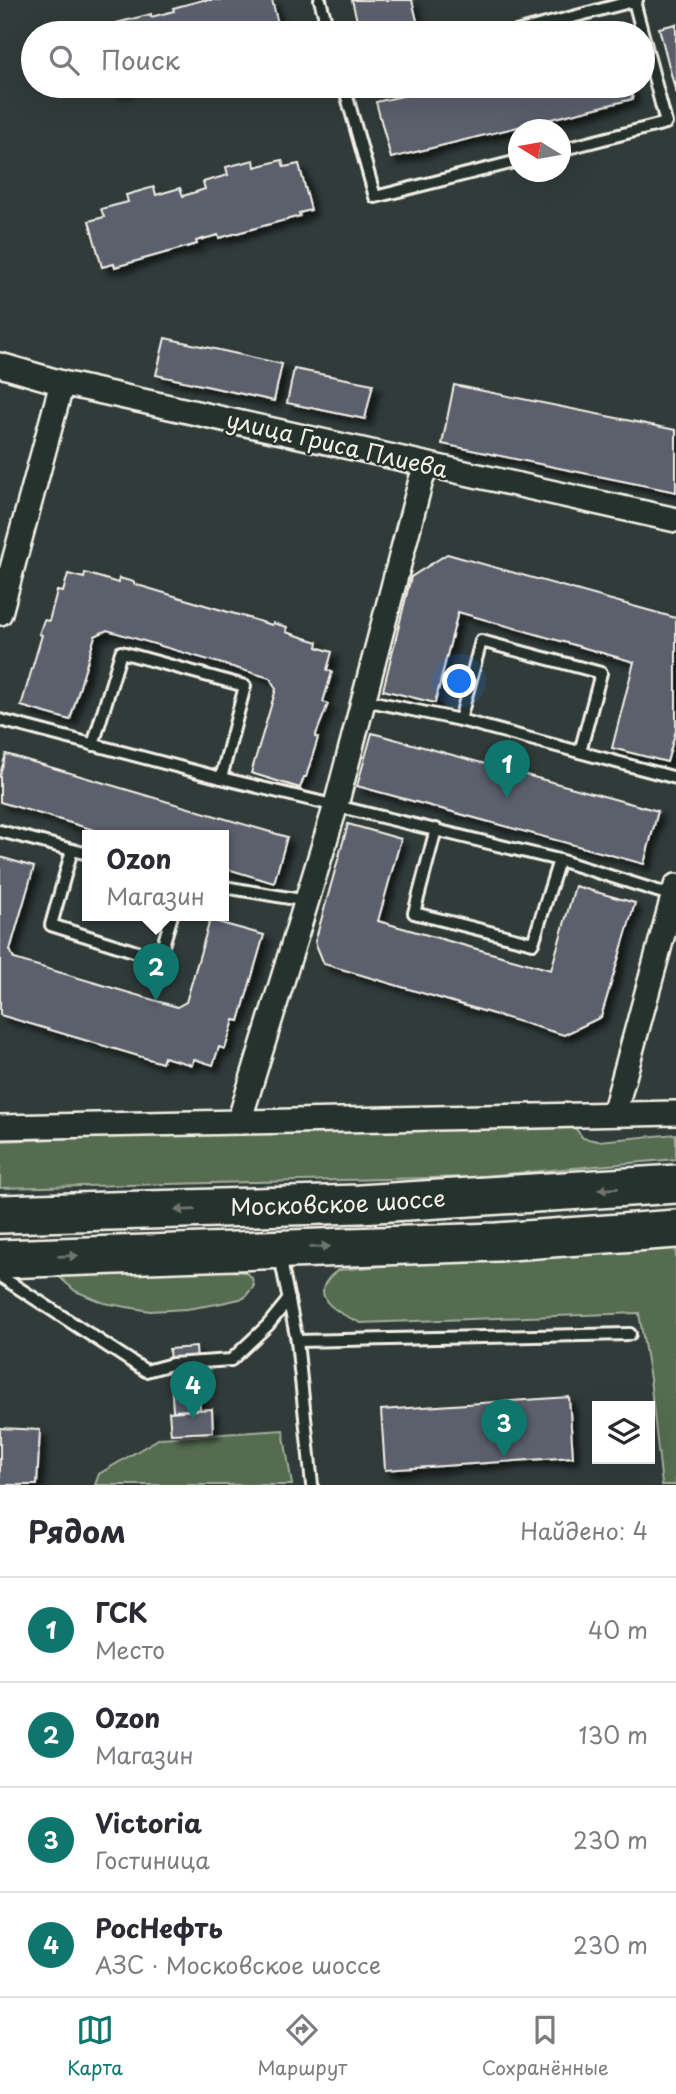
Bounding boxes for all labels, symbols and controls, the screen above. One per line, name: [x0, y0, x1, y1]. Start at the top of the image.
search box: [21, 21, 655, 98]
text: Поиск: [101, 40, 180, 79]
icon: search: [45, 41, 83, 79]
north arrow: [508, 119, 571, 182]
street label: улица Гриса Плиева: [223, 401, 452, 486]
your location: [442, 664, 476, 698]
pin: 1: [484, 740, 530, 798]
popup: [82, 830, 229, 921]
text: Ozon: [106, 839, 172, 878]
text: Магазин: [106, 878, 205, 913]
pin: 2: [133, 943, 179, 1001]
street label: Московское шоссе: [230, 1180, 446, 1224]
one-way arrow: [597, 1184, 619, 1195]
one-way arrow: [174, 1204, 196, 1215]
one-way arrow: [309, 1241, 331, 1253]
one-way arrow: [57, 1251, 79, 1262]
pin: 4: [170, 1361, 216, 1419]
pin: 3: [481, 1399, 527, 1457]
map controls: [592, 1401, 655, 1464]
button: layers: [592, 1401, 655, 1464]
text: Рядом: [28, 1508, 126, 1553]
text: Найдено: 4: [520, 1513, 648, 1548]
text: ГСК: [95, 1593, 147, 1632]
text: 1: [46, 1612, 57, 1647]
text: 40 m: [588, 1612, 648, 1647]
text: Место: [95, 1632, 165, 1667]
text: Ozon: [95, 1698, 160, 1737]
text: 2: [43, 1717, 59, 1752]
text: 130 m: [578, 1717, 648, 1752]
text: Магазин: [95, 1737, 194, 1772]
text: Victoria: [95, 1803, 202, 1842]
text: 3: [43, 1822, 59, 1857]
text: 230 m: [573, 1822, 648, 1857]
text: Гостиница: [95, 1842, 210, 1877]
text: РосНефть: [95, 1908, 223, 1947]
text: 4: [43, 1927, 59, 1962]
text: 230 m: [573, 1927, 648, 1962]
text: АЗС · Московское шоссе: [95, 1947, 381, 1982]
tab: Карта: [67, 2011, 123, 2081]
tab: Маршрут: [257, 2011, 347, 2081]
tab: Сохранённые: [482, 2011, 609, 2081]

